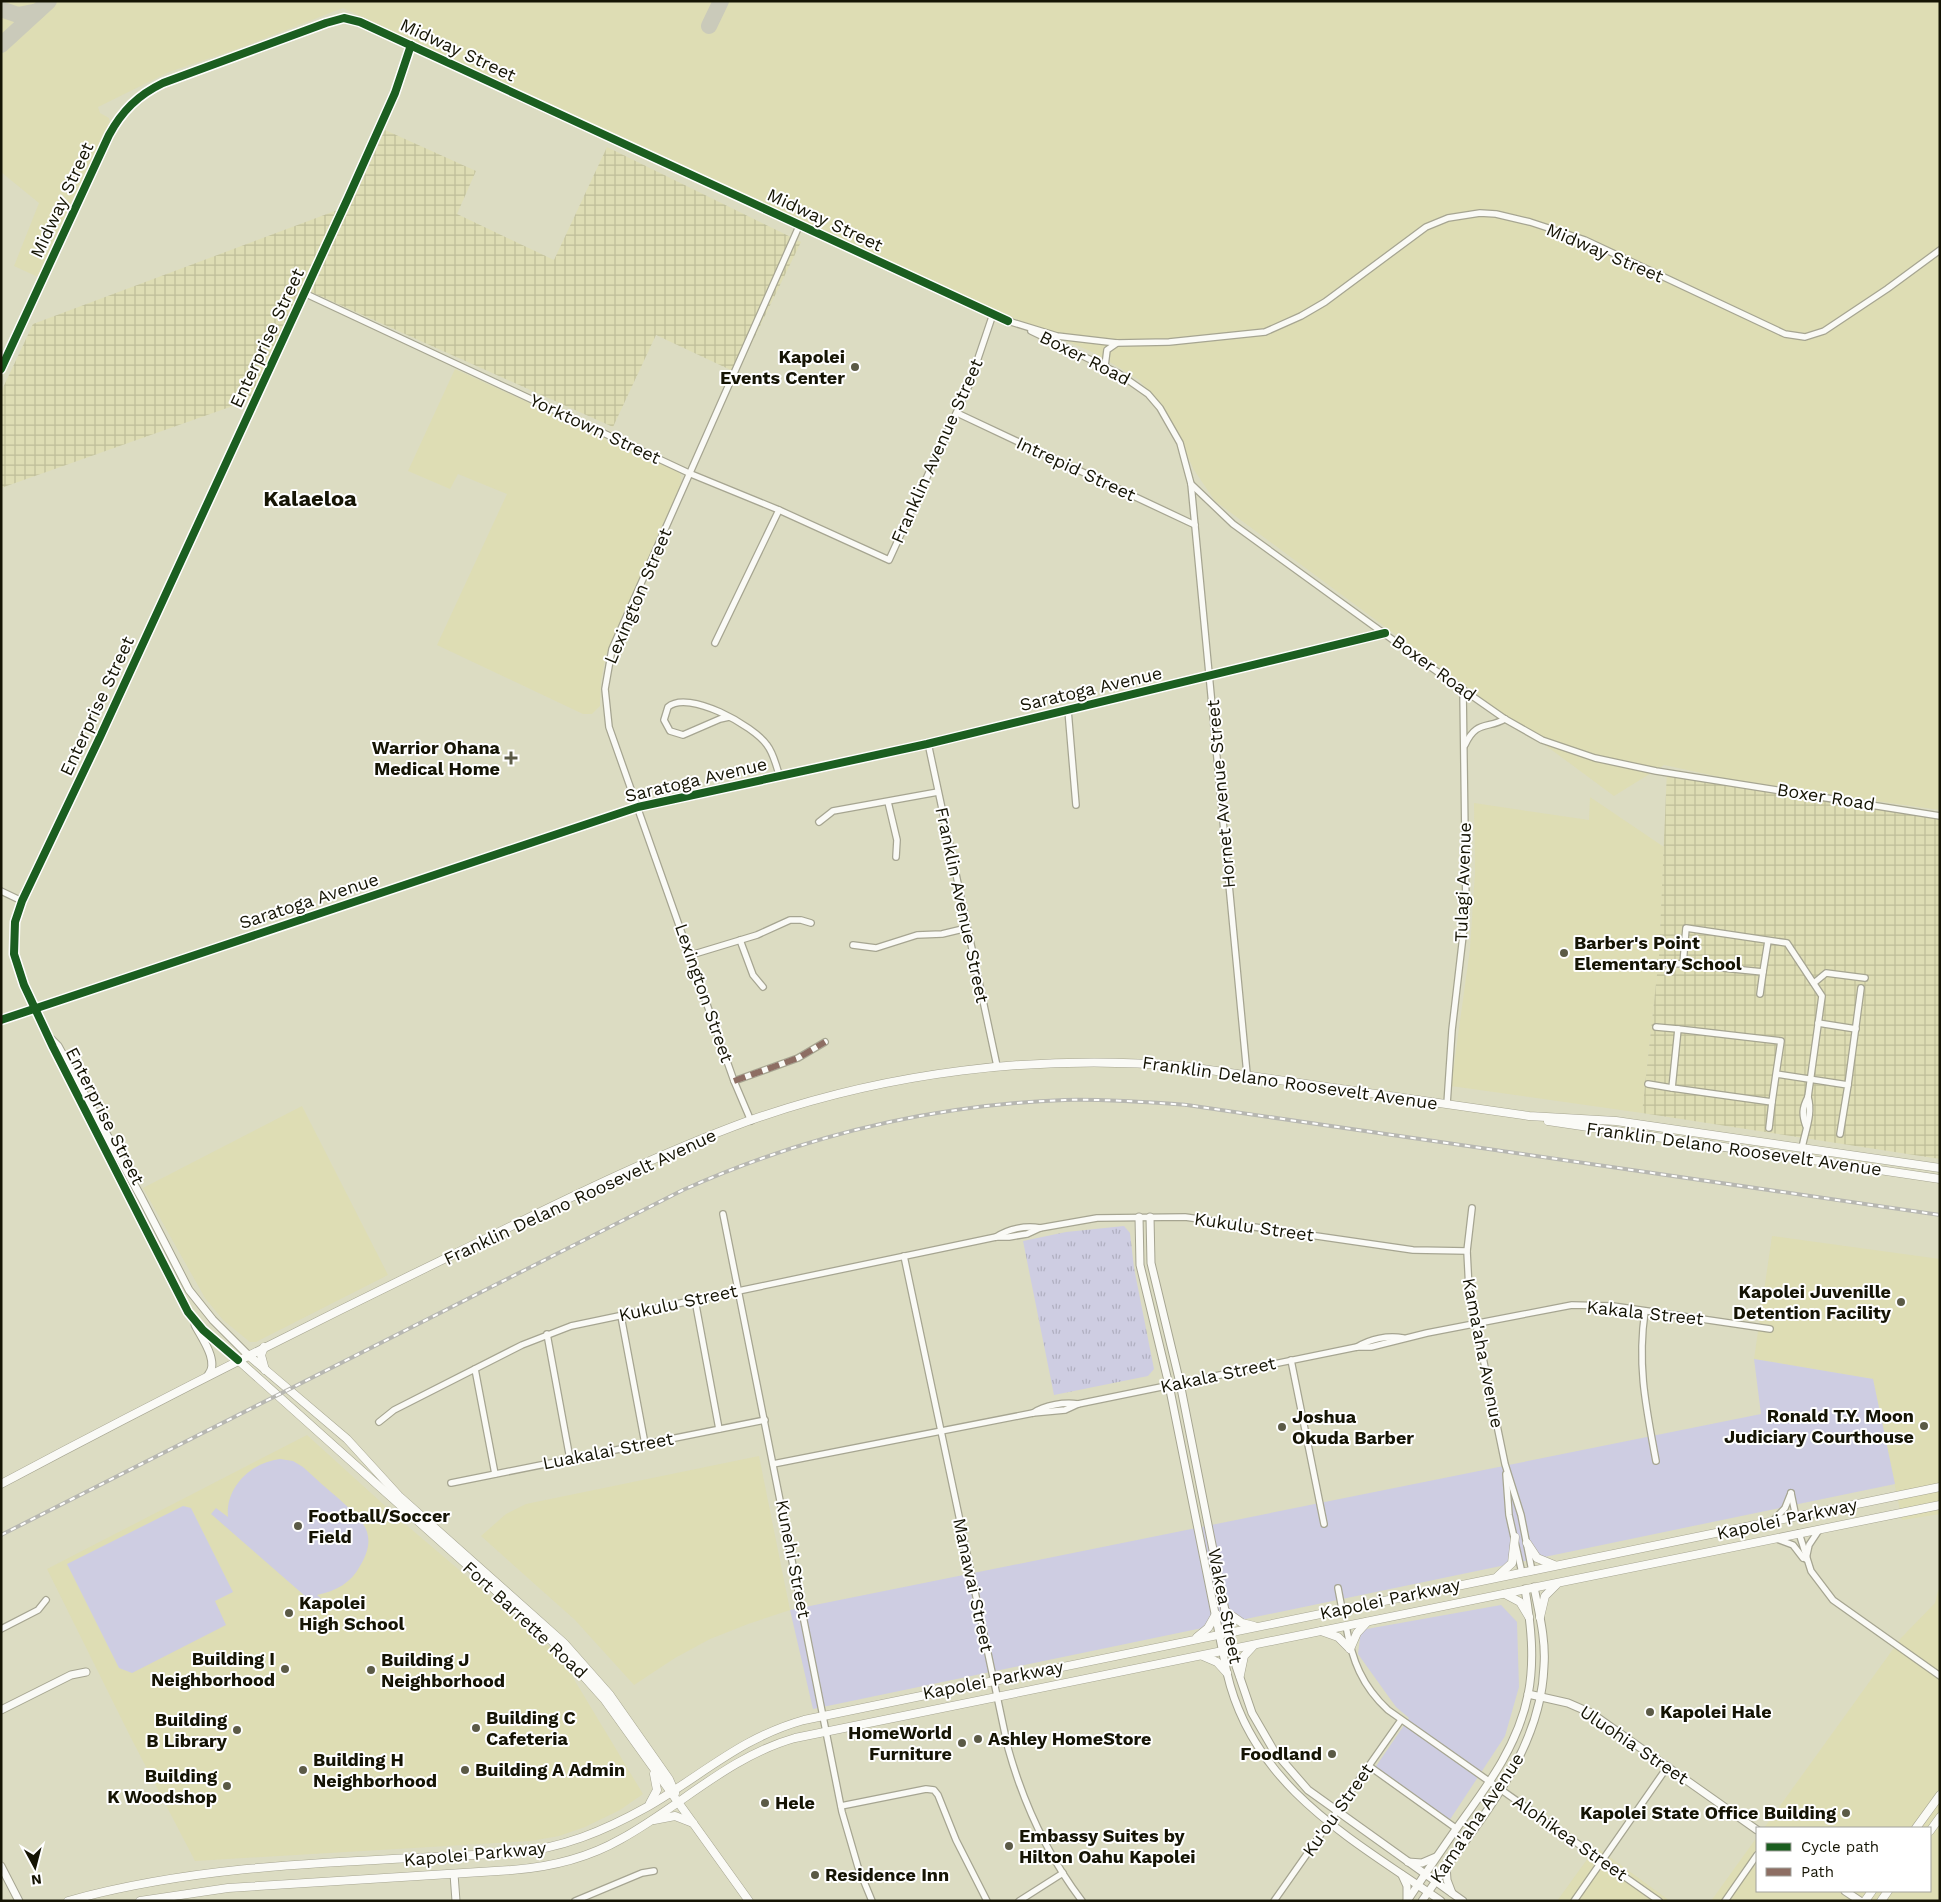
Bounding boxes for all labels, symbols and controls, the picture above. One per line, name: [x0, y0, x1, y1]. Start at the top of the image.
street label: Midway Street: [397, 14, 520, 86]
street label: Midway Street: [26, 138, 98, 261]
street label: Midway Street: [764, 184, 887, 256]
street label: Midway Street: [1544, 218, 1667, 287]
street label: Enterprise Street: [225, 264, 308, 411]
street label: Boxer Road: [1036, 326, 1134, 389]
place label: Kapolei Events Center: [720, 346, 845, 388]
street label: Franklin Avenue Street: [886, 355, 987, 546]
marker: Kapolei Events Center: [849, 361, 861, 373]
street label: Yorktown Street: [526, 389, 664, 468]
street label: Intrepid Street: [1013, 432, 1139, 505]
district label: Kalaeloa: [263, 486, 357, 511]
street label: Lexington Street: [599, 524, 676, 667]
street label: Boxer Road: [1388, 630, 1480, 705]
street label: Enterprise Street: [55, 632, 138, 779]
street label: Saratoga Avenue: [1018, 662, 1164, 715]
street label: Hornet Avenue Street: [1202, 698, 1239, 889]
place label: Warrior Ohana Medical Home: [372, 737, 501, 779]
marker: Warrior Ohana Medical Home: [504, 751, 518, 765]
street label: Saratoga Avenue: [623, 753, 769, 806]
street label: Boxer Road: [1776, 778, 1877, 815]
street label: Franklin Avenue Street: [931, 805, 994, 1005]
street label: Tulagi Avenue: [1450, 822, 1475, 942]
street label: Saratoga Avenue: [237, 868, 381, 933]
street label: Lexington Street: [671, 921, 738, 1065]
place label: Barber's Point Elementary School: [1574, 932, 1742, 974]
marker: Barber's Point Elementary School: [1558, 947, 1570, 959]
street label: Enterprise Street: [62, 1044, 149, 1188]
street label: Franklin Delano Roosevelt Avenue: [1141, 1051, 1439, 1114]
street label: Franklin Delano Roosevelt Avenue: [1585, 1117, 1883, 1180]
street label: Franklin Delano Roosevelt Avenue: [440, 1124, 719, 1269]
street label: Kukulu Street: [1193, 1208, 1316, 1245]
street label: Kama'aha Avenue: [1459, 1276, 1508, 1430]
street label: Kukulu Street: [617, 1280, 740, 1325]
place label: Kapolei Juvenille Detention Facility: [1733, 1281, 1892, 1323]
street label: Kakala Street: [1585, 1296, 1705, 1329]
marker: Kapolei Juvenille Detention Facility: [1895, 1296, 1907, 1308]
street label: Kakala Street: [1158, 1352, 1278, 1397]
place label: Ronald T.Y. Moon Judiciary Courthouse: [1724, 1405, 1914, 1447]
place label: Joshua Okuda Barber: [1292, 1406, 1414, 1448]
marker: Ronald T.Y. Moon Judiciary Courthouse: [1918, 1420, 1930, 1432]
marker: Joshua Okuda Barber: [1276, 1421, 1288, 1433]
street label: Luakalai Street: [541, 1427, 676, 1473]
street label: Kapolei Parkway: [1715, 1493, 1860, 1544]
street label: Kunehi Street: [772, 1498, 815, 1620]
place label: Football/Soccer Field: [308, 1505, 450, 1547]
street label: Manawai Street: [949, 1516, 998, 1654]
marker: Football/Soccer Field: [292, 1520, 304, 1532]
street label: Wakea Street: [1204, 1546, 1247, 1666]
street label: Fort Barrette Road: [459, 1557, 592, 1683]
street label: Kapolei Parkway: [1318, 1573, 1463, 1624]
place label: Kapolei High School: [299, 1592, 405, 1634]
marker: Kapolei High School: [283, 1607, 295, 1619]
place label: Building I Neighborhood: [151, 1648, 275, 1690]
place label: Building J Neighborhood: [381, 1649, 505, 1691]
street label: Kapolei Parkway: [921, 1655, 1066, 1703]
marker: Building I Neighborhood: [279, 1663, 291, 1675]
marker: Building J Neighborhood: [365, 1664, 377, 1676]
street label: Uluohia Street: [1576, 1701, 1693, 1789]
place label: Kapolei Hale: [1660, 1701, 1772, 1722]
marker: Kapolei Hale: [1644, 1706, 1656, 1718]
place label: Building C Cafeteria: [486, 1707, 576, 1749]
place label: Building B Library: [146, 1709, 228, 1751]
marker: Building C Cafeteria: [470, 1722, 482, 1734]
place label: HomeWorld Furniture: [848, 1722, 952, 1764]
marker: Building B Library: [231, 1724, 243, 1736]
place label: Ashley HomeStore: [988, 1728, 1152, 1749]
marker: Ashley HomeStore: [972, 1733, 984, 1745]
marker: HomeWorld Furniture: [956, 1737, 968, 1749]
place label: Foodland: [1240, 1743, 1322, 1764]
marker: Foodland: [1326, 1748, 1338, 1760]
place label: Building H Neighborhood: [313, 1749, 437, 1791]
street label: Kama'aha Avenue: [1425, 1749, 1528, 1887]
place label: Building A Admin: [475, 1759, 625, 1780]
street label: Ku'ou Street: [1298, 1759, 1378, 1860]
marker: Building H Neighborhood: [297, 1764, 309, 1776]
marker: Building A Admin: [459, 1764, 471, 1776]
place label: Building K Woodshop: [107, 1765, 218, 1807]
marker: Building K Woodshop: [221, 1780, 233, 1792]
street label: Alohikea Street: [1509, 1790, 1632, 1885]
place label: Hele: [775, 1792, 815, 1813]
marker: Hele: [759, 1797, 771, 1809]
place label: Kapolei State Office Building: [1580, 1802, 1837, 1823]
marker: Kapolei State Office Building: [1840, 1807, 1852, 1819]
place label: Embassy Suites by Hilton Oahu Kapolei: [1019, 1825, 1196, 1867]
legend: [1756, 1827, 1931, 1892]
street label: Kapolei Parkway: [403, 1837, 548, 1870]
text: Cycle path: [1801, 1838, 1879, 1856]
marker: Embassy Suites by Hilton Oahu Kapolei: [1003, 1840, 1015, 1852]
north arrow: [10, 1842, 60, 1892]
text: Path: [1801, 1863, 1834, 1881]
place label: Residence Inn: [825, 1864, 949, 1885]
marker: Residence Inn: [809, 1869, 821, 1881]
text: N: [30, 1871, 43, 1888]

